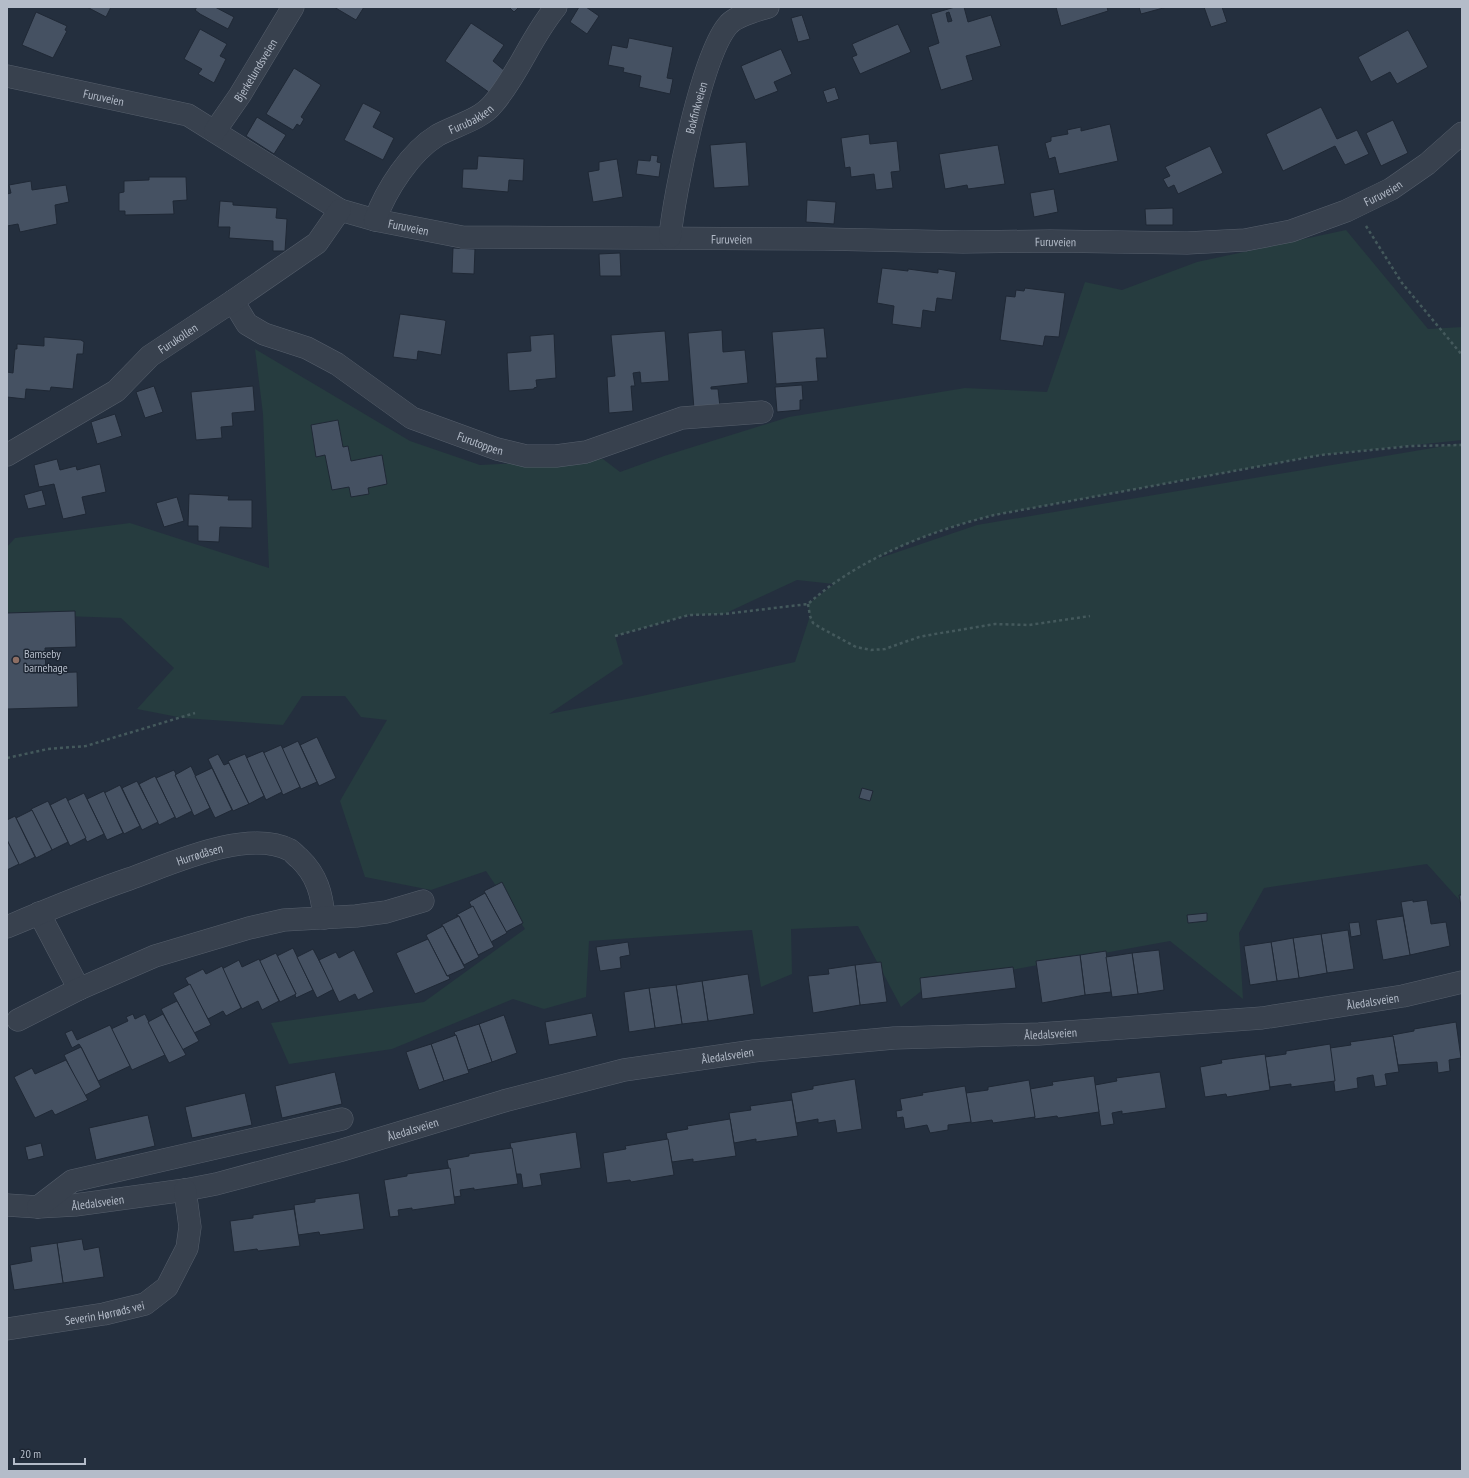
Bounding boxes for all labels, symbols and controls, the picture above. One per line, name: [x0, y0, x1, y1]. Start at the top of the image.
street label: Bjerkelundsveien: [230, 36, 280, 105]
street label: Bokfinkveien: [682, 80, 710, 135]
street label: Furuveien: [82, 85, 125, 109]
street label: Furubakken: [446, 101, 496, 136]
street label: Furuveien: [1361, 176, 1405, 209]
street label: Furuveien: [387, 215, 430, 238]
street label: Furuveien: [711, 231, 752, 246]
street label: Furuveien: [1035, 233, 1076, 249]
street label: Furukollen: [155, 319, 200, 356]
street label: Furutoppen: [455, 428, 505, 458]
place label: Bamseby barnehage: [24, 646, 68, 675]
marker: Bamseby barnehage: [11, 655, 21, 665]
street label: Hurrødåsen: [174, 840, 224, 868]
street label: Åledalsveien: [1345, 989, 1400, 1012]
street label: Åledalsveien: [1024, 1024, 1077, 1042]
street label: Åledalsveien: [700, 1044, 755, 1066]
street label: Åledalsveien: [385, 1114, 440, 1144]
street label: Åledalsveien: [71, 1191, 125, 1213]
street label: Severin Hørrøds vei: [64, 1297, 146, 1327]
scale bar: [14, 1440, 85, 1466]
text: 20 m: [20, 1446, 41, 1461]

